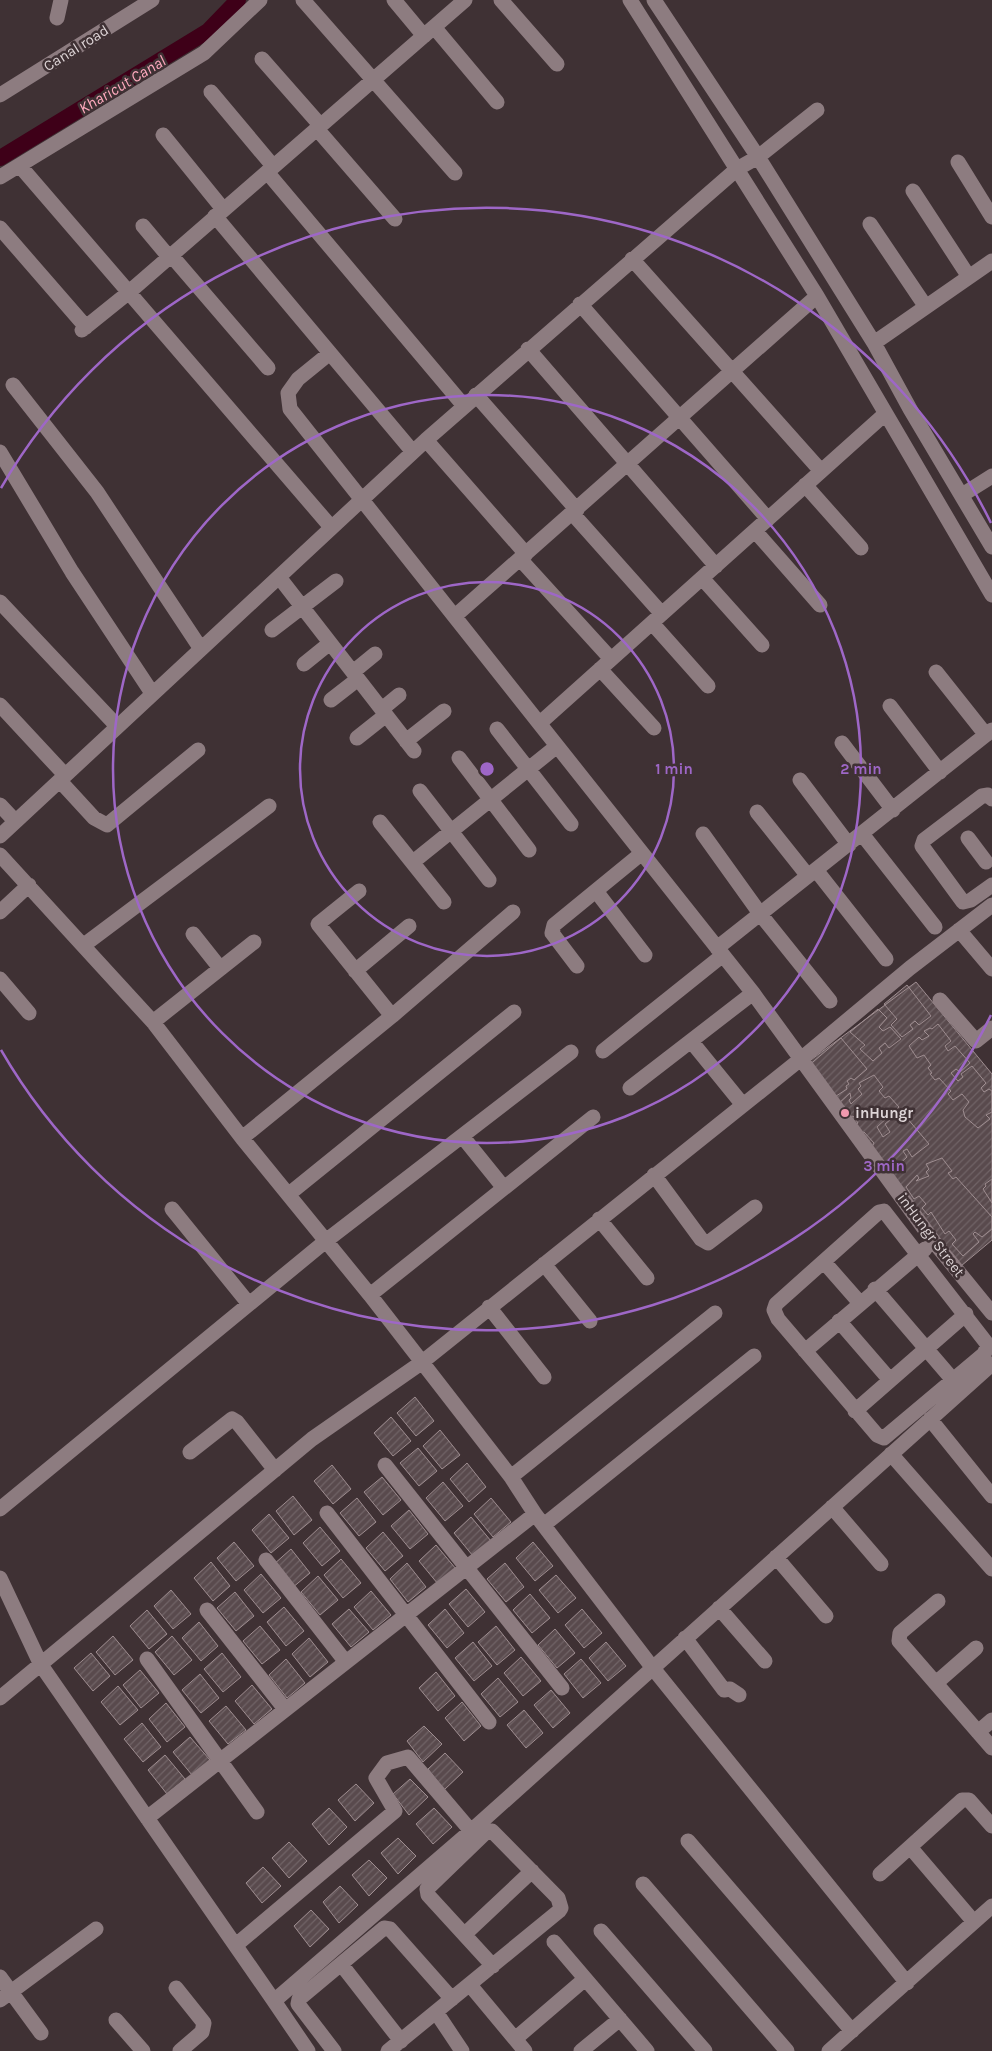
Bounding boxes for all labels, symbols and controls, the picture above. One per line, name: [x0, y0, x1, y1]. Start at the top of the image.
street label: Canal road: [40, 21, 112, 75]
water label: Kharicut Canal: [75, 51, 169, 118]
centre of rings: [478, 760, 496, 778]
text: 1 min: [655, 760, 693, 778]
text: 2 min: [840, 760, 882, 778]
place label: inHungr: [855, 1104, 913, 1122]
marker: inHungr: [839, 1107, 851, 1119]
text: 3 min: [863, 1157, 905, 1175]
street label: inHungr Street: [894, 1190, 969, 1281]

